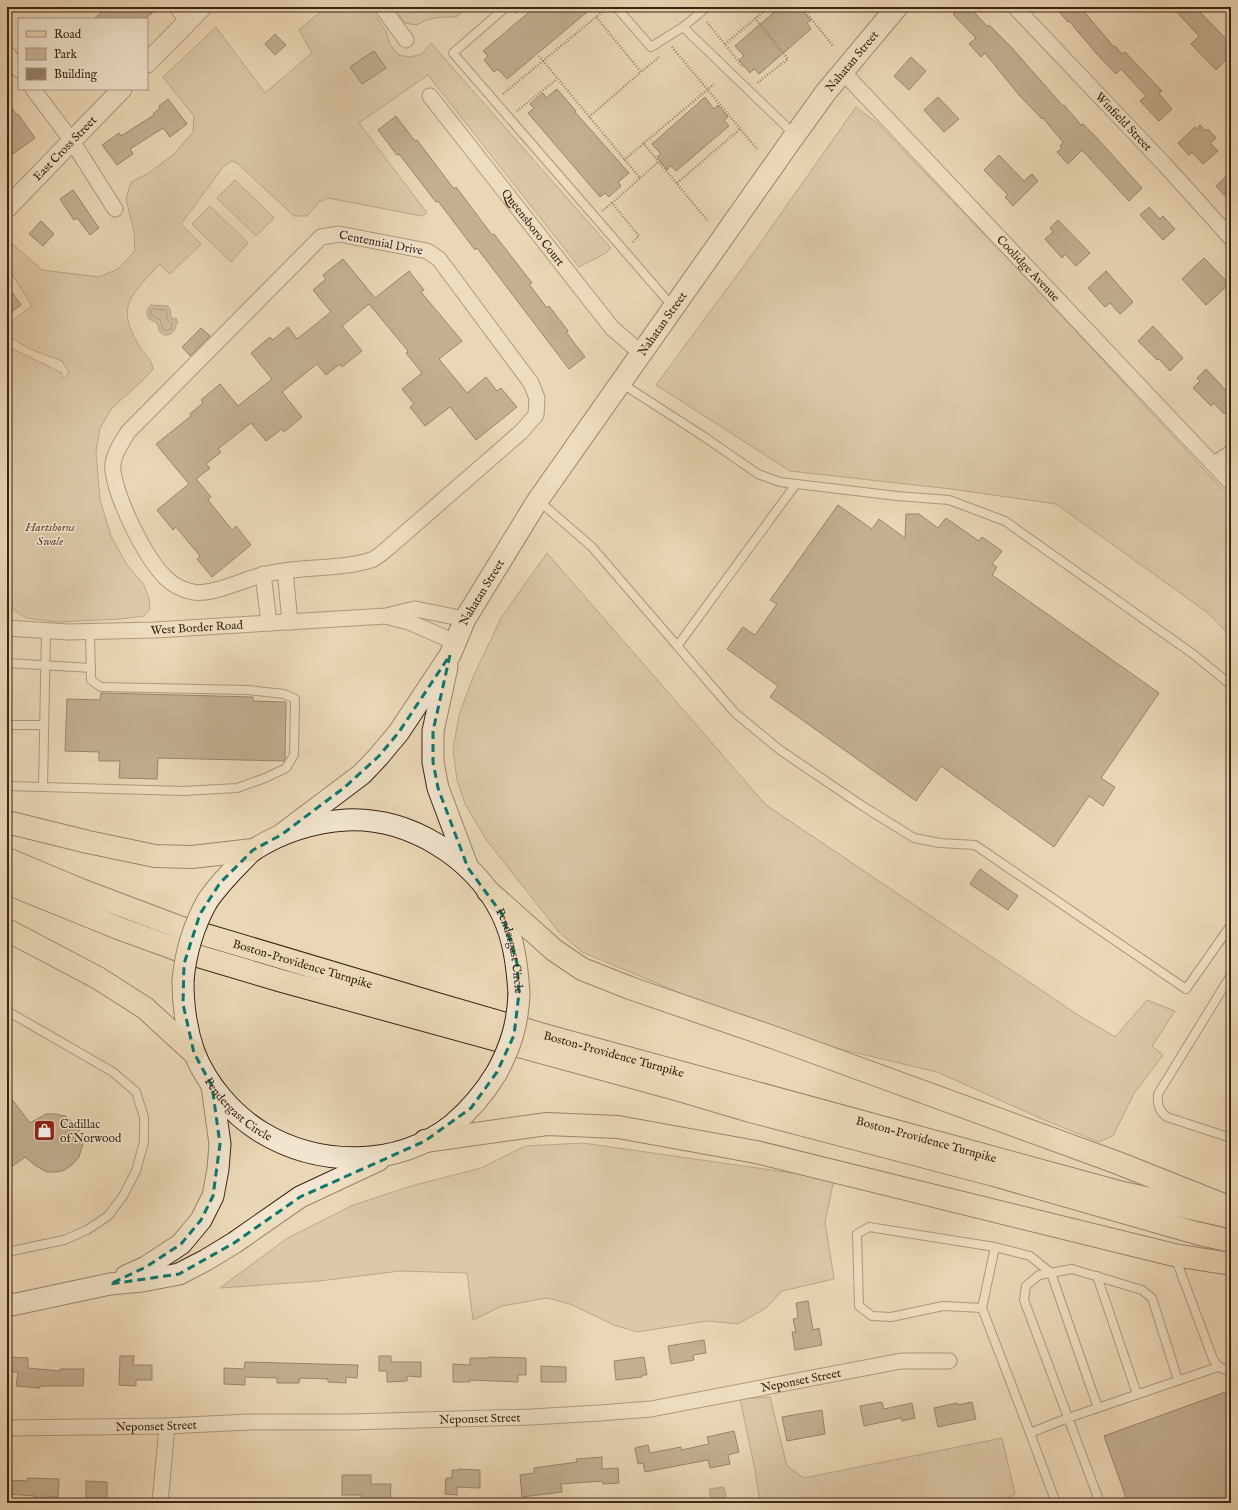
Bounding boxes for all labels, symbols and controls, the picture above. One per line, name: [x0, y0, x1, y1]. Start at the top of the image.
legend: [18, 18, 148, 90]
text: Road: [54, 27, 82, 42]
street label: Nahatan Street: [822, 28, 882, 95]
text: Park: [54, 47, 77, 62]
text: Building: [54, 67, 98, 82]
street label: Winfield Street: [1092, 89, 1155, 154]
street label: East Cross Street: [30, 113, 100, 184]
street label: Queensboro Court: [498, 186, 568, 269]
street label: Centennial Drive: [338, 228, 425, 259]
street label: Coolidge Avenue: [993, 232, 1064, 305]
street label: Nahatan Street: [634, 289, 690, 359]
park label: Hartshorns Swale: [24, 520, 75, 549]
street label: Nahatan Street: [456, 556, 507, 628]
street label: West Border Road: [150, 617, 244, 638]
street label: Pendergast Circle: [493, 905, 527, 995]
street label: Boston-Providence Turnpike: [231, 936, 375, 992]
street label: Boston-Providence Turnpike: [542, 1028, 686, 1081]
street label: Pendergast Circle: [201, 1075, 275, 1145]
street label: Boston-Providence Turnpike: [854, 1113, 999, 1166]
place label: Cadillac of Norwood: [60, 1117, 122, 1146]
shop icon: Cadillac of Norwood: [31, 1118, 57, 1144]
street label: Neponset Street: [759, 1365, 842, 1395]
street label: Neponset Street: [439, 1410, 521, 1428]
street label: Neponset Street: [115, 1417, 197, 1435]

